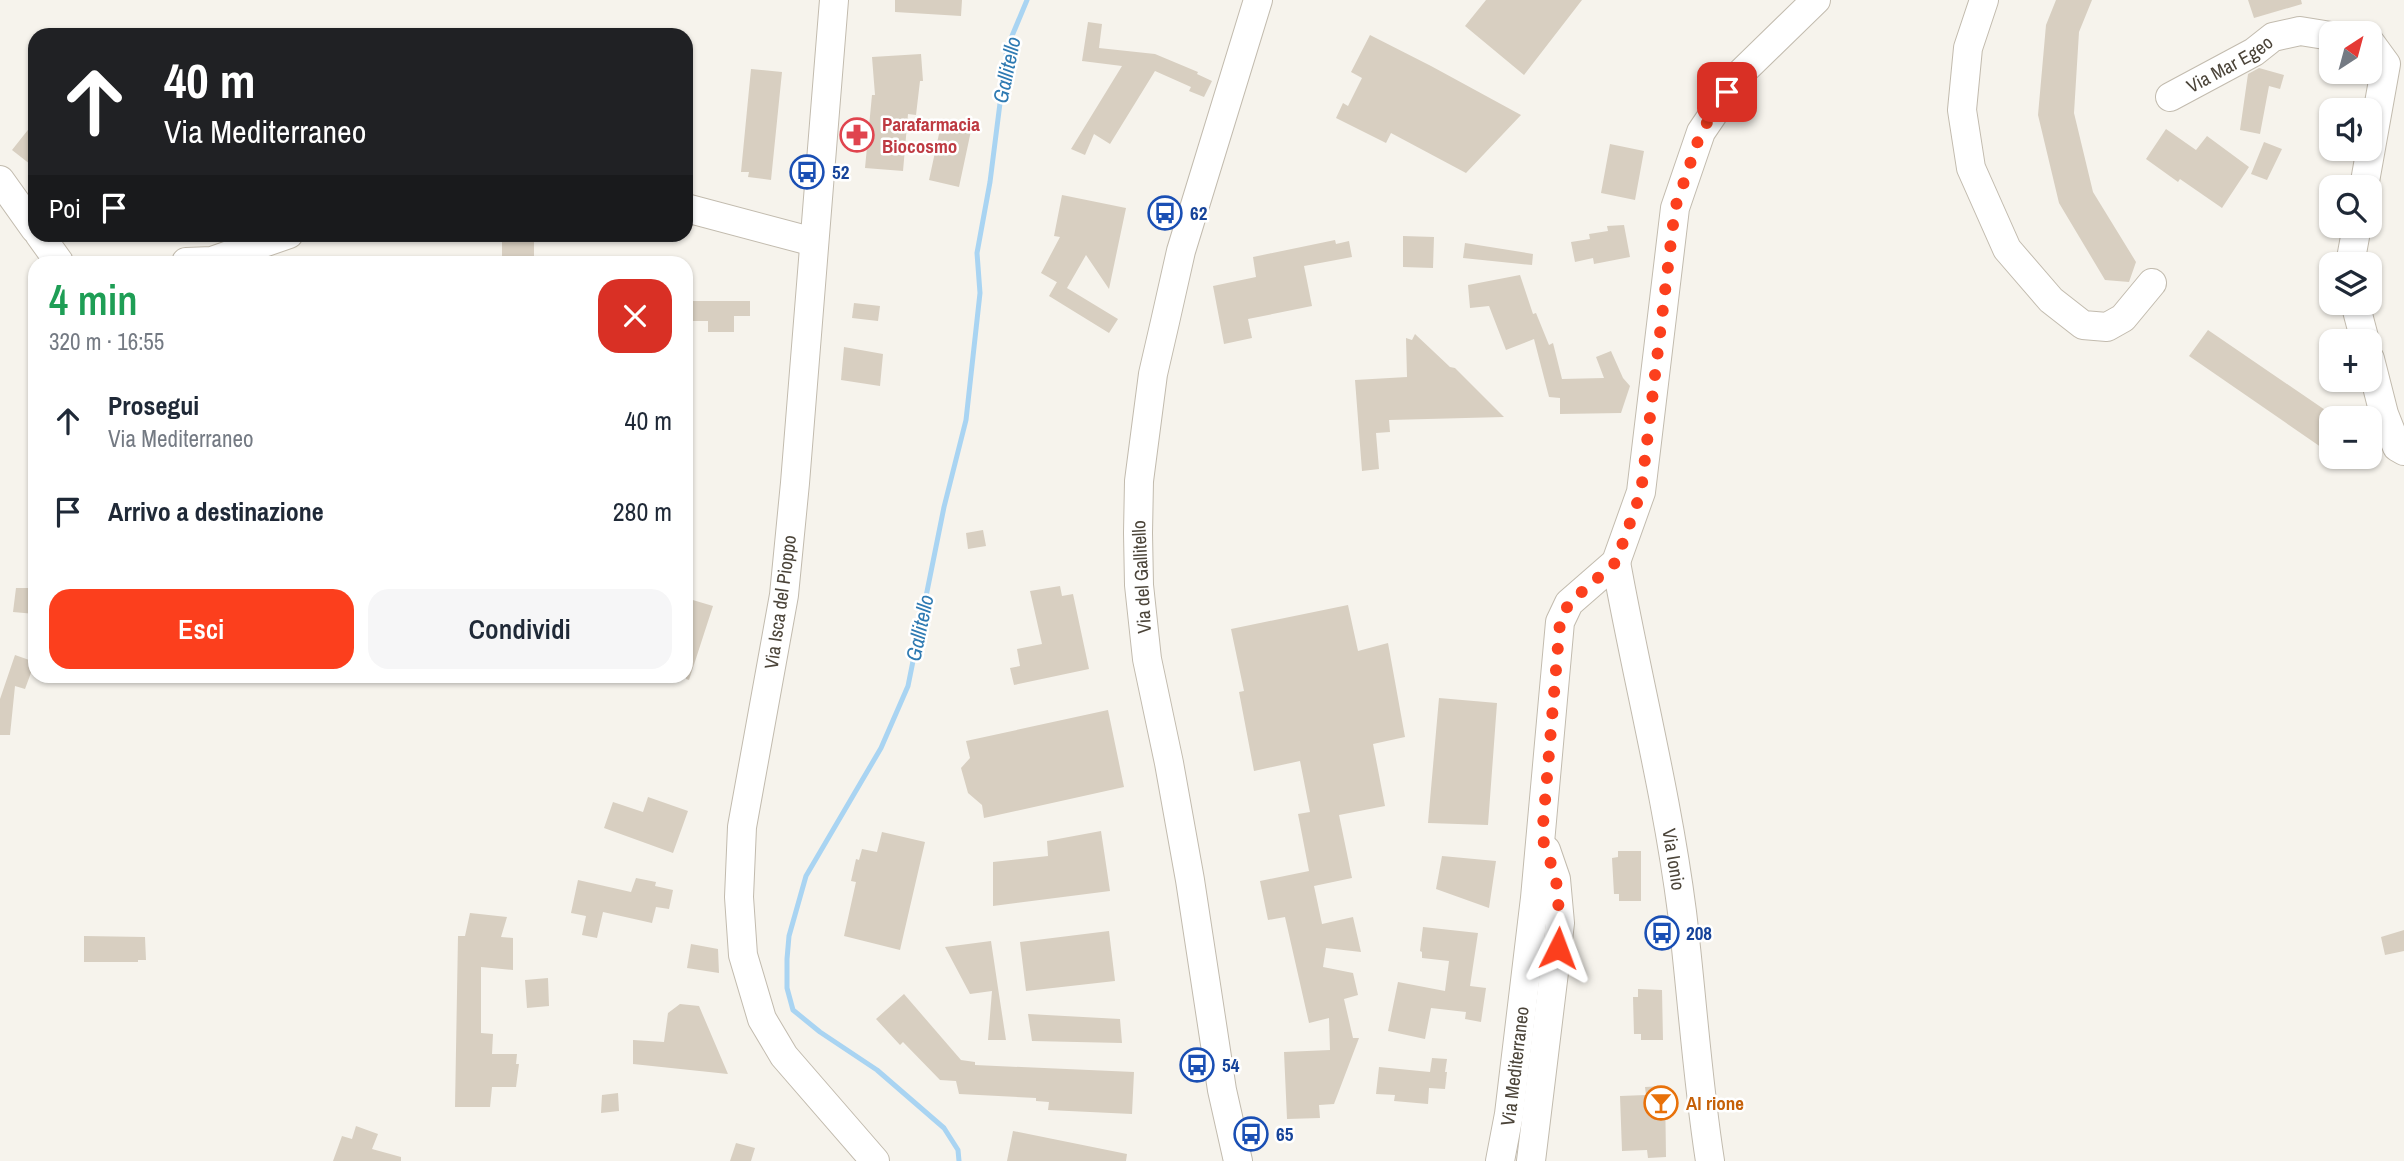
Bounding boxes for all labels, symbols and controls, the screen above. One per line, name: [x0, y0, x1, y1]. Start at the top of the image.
north arrow: [2319, 21, 2382, 84]
map controls: [2319, 21, 2382, 469]
street label: Via Mar Egeo: [2182, 29, 2278, 99]
water label: Gallitello: [985, 34, 1028, 106]
text: 40 m: [164, 47, 256, 113]
icon: ahead: [49, 56, 140, 147]
pin: [1697, 62, 1757, 122]
icon: arrive: [1708, 73, 1746, 111]
button: sound: [2319, 98, 2382, 161]
text: Via Mediterraneo: [164, 110, 366, 153]
place label: Parafarmacia Biocosmo: [882, 111, 980, 159]
pharmacy icon: Parafarmacia Biocosmo: [838, 116, 876, 154]
bus stop icon: 52: [788, 153, 826, 191]
place label: 52: [832, 159, 850, 185]
button: search: [2319, 175, 2382, 238]
icon: arrive: [95, 189, 133, 227]
text: Poi: [49, 191, 81, 226]
bus stop icon: 62: [1146, 194, 1184, 232]
place label: 62: [1190, 200, 1208, 226]
button: layers: [2319, 252, 2382, 315]
text: 4 min: [49, 272, 138, 328]
button: close: [598, 279, 672, 353]
text: 320 m · 16:55: [49, 326, 164, 357]
button: +: [2319, 329, 2382, 392]
text: Prosegui: [108, 388, 199, 423]
icon: ahead: [49, 402, 87, 440]
text: 40 m: [625, 403, 672, 438]
button: −: [2319, 406, 2382, 469]
text: Via Mediterraneo: [108, 423, 253, 454]
icon: arrive: [49, 493, 87, 531]
text: Arrivo a destinazione: [108, 494, 324, 529]
text: 280 m: [613, 494, 672, 529]
street label: Via del Gallitello: [1125, 520, 1157, 634]
street label: Via Isca del Pioppo: [758, 533, 802, 671]
button: Esci: [49, 589, 354, 669]
button: Condividi: [368, 589, 672, 669]
water label: Gallitello: [898, 592, 941, 664]
street label: Via Ionio: [1656, 826, 1692, 892]
position arrow: [1521, 911, 1595, 985]
bus stop icon: 208: [1643, 914, 1681, 952]
place label: 208: [1686, 920, 1712, 946]
street label: Via Mediterraneo: [1494, 1005, 1535, 1128]
bus stop icon: 54: [1178, 1046, 1216, 1084]
place label: 54: [1222, 1052, 1240, 1078]
bar icon: Al rione: [1642, 1084, 1680, 1122]
place label: Al rione: [1686, 1090, 1744, 1116]
bus stop icon: 65: [1232, 1115, 1270, 1153]
place label: 65: [1276, 1121, 1294, 1147]

